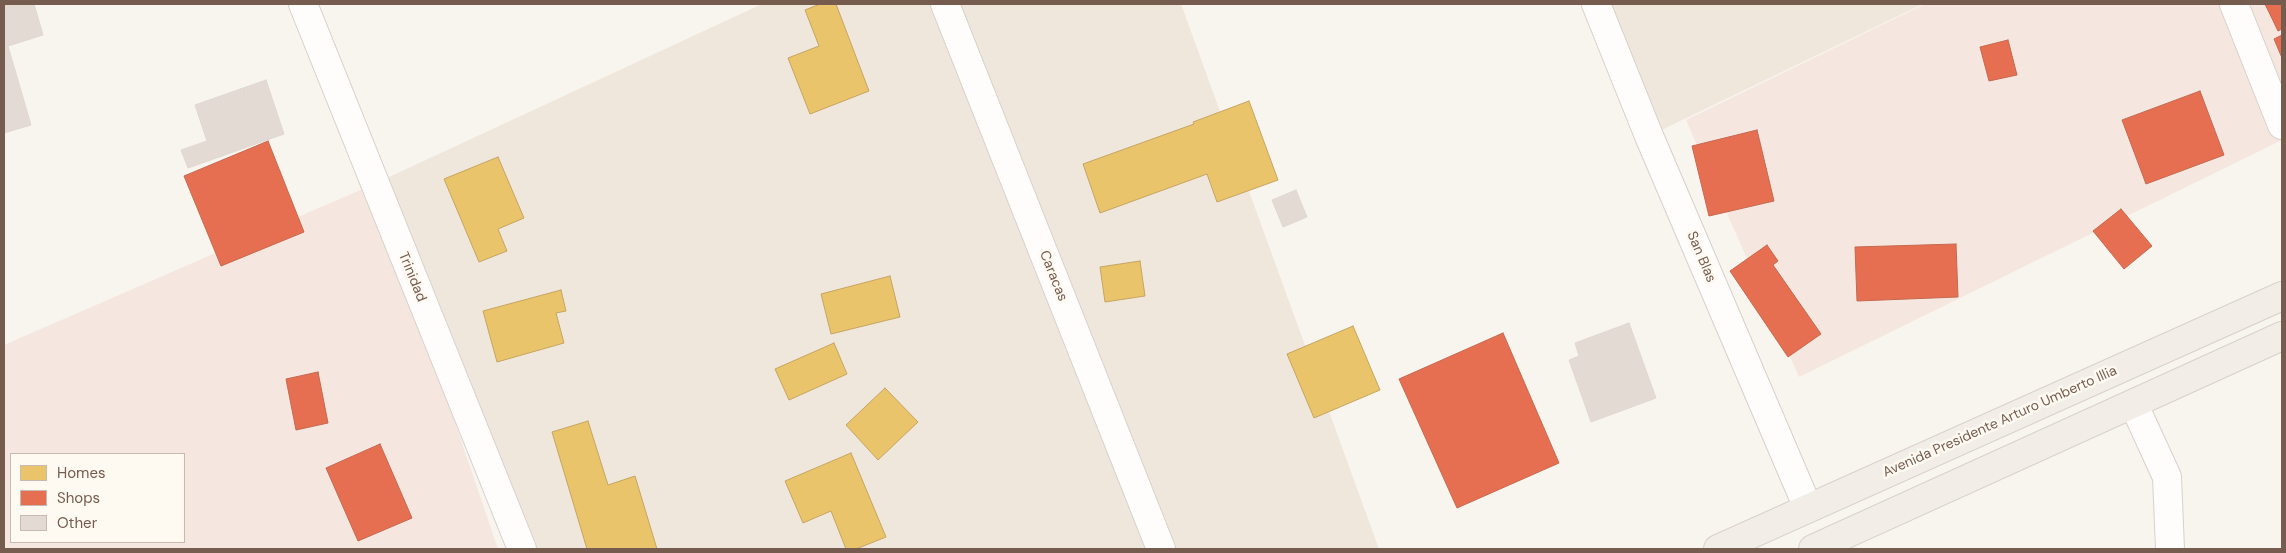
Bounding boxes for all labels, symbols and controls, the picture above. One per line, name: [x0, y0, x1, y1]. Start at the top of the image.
street label: San Blas: [1683, 229, 1719, 285]
street label: Caracas: [1035, 248, 1071, 304]
street label: Trinidad: [394, 250, 430, 304]
street label: Avenida Presidente Arturo Umberto Illia: [1880, 363, 2120, 481]
legend: [10, 453, 185, 543]
text: Homes: [57, 463, 106, 483]
text: Shops: [57, 488, 100, 508]
text: Other: [57, 513, 97, 533]

